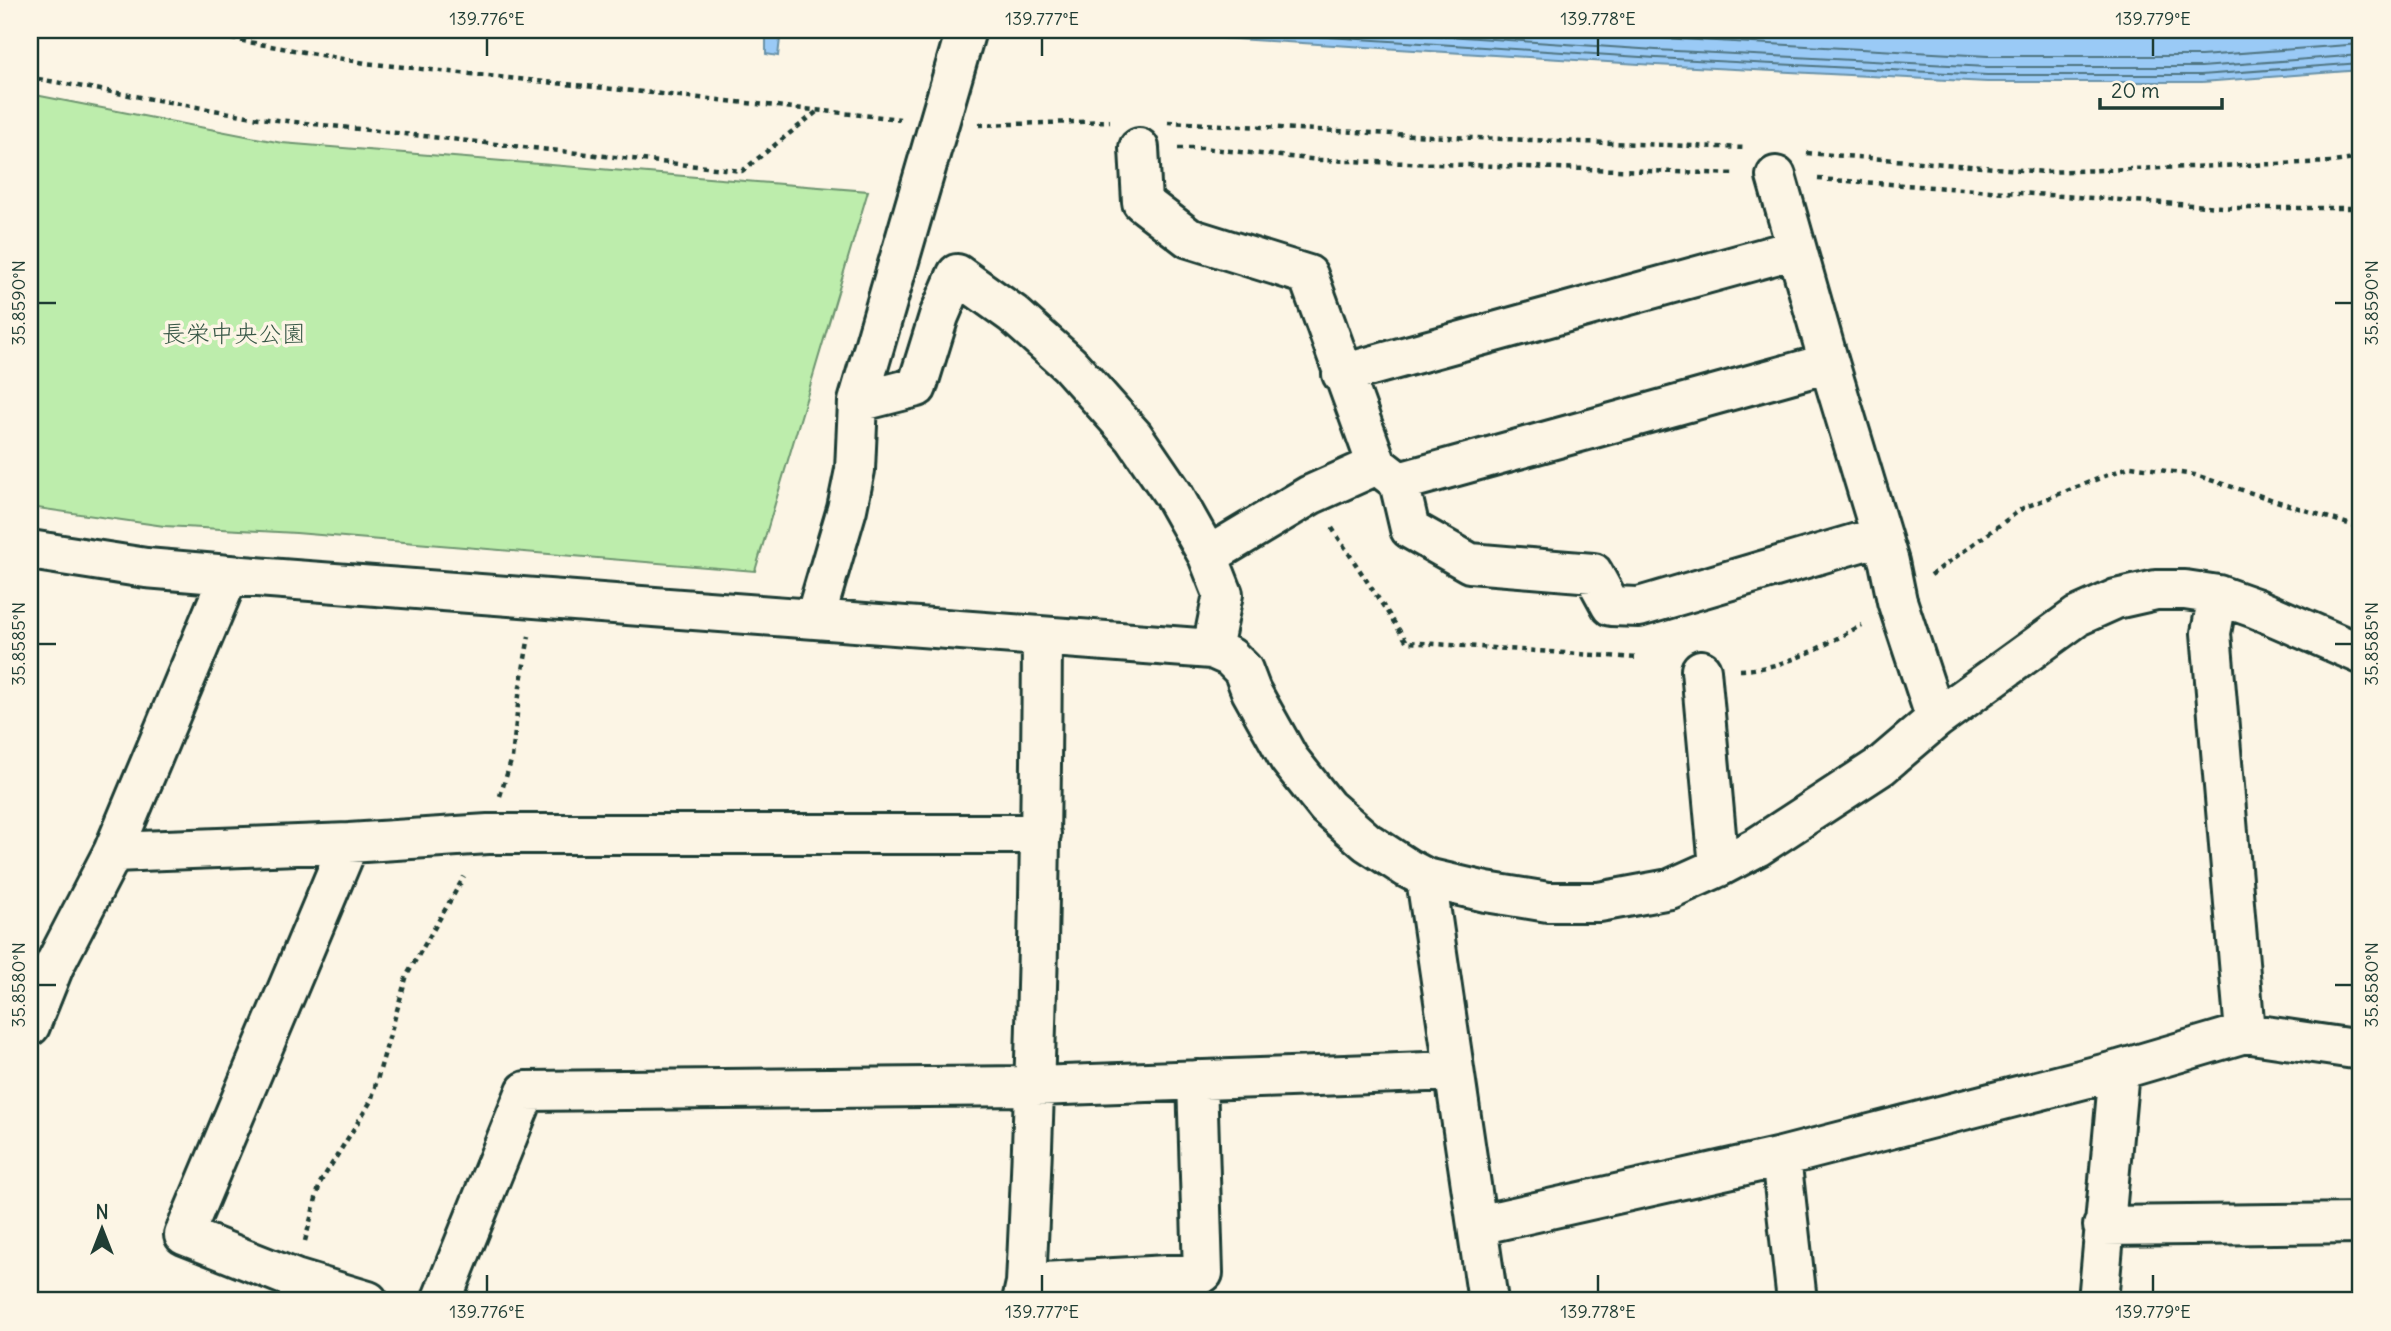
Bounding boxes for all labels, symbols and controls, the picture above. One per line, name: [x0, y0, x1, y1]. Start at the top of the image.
text: 139.776°E: [449, 7, 525, 30]
text: 139.777°E: [1005, 7, 1079, 30]
text: 139.778°E: [1560, 7, 1636, 30]
text: 139.779°E: [2115, 7, 2191, 30]
scale bar: [2100, 66, 2223, 110]
text: 20 m: [2111, 77, 2160, 104]
text: 35.8590°N: [7, 260, 30, 346]
text: 35.8590°N: [2360, 260, 2383, 346]
park label: 長栄中央公園: [162, 318, 306, 348]
text: 35.8585°N: [7, 602, 30, 686]
text: 35.8585°N: [2360, 602, 2383, 686]
text: 35.8580°N: [7, 942, 30, 1028]
text: 35.8580°N: [2360, 942, 2383, 1028]
north arrow: [66, 1194, 136, 1264]
text: N: [95, 1200, 109, 1224]
text: 139.776°E: [449, 1300, 525, 1323]
text: 139.777°E: [1005, 1300, 1079, 1323]
text: 139.778°E: [1560, 1300, 1636, 1323]
text: 139.779°E: [2115, 1300, 2191, 1323]

